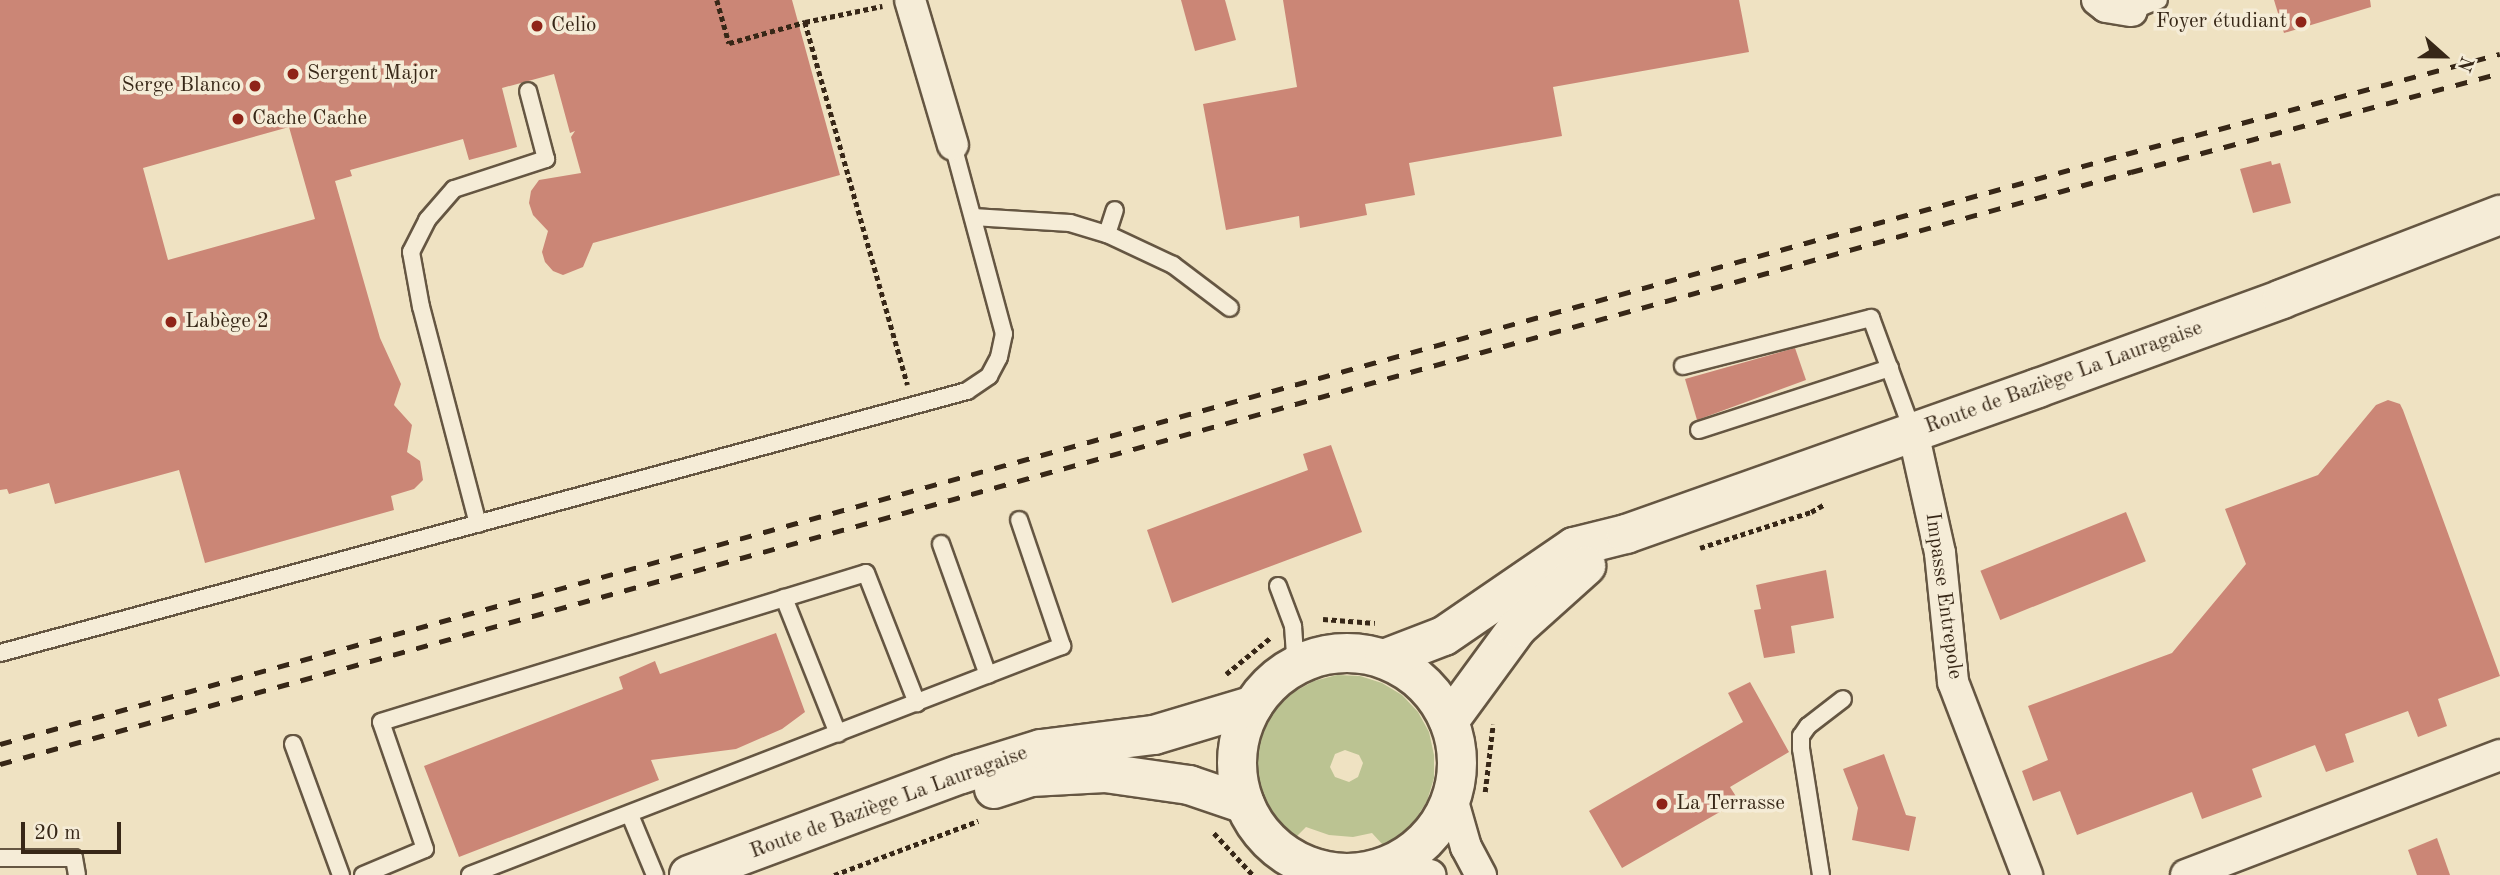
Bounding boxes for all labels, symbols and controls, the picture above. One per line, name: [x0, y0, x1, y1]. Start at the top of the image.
place label: Foyer étudiant: [2156, 9, 2287, 35]
place label: Celio: [551, 13, 596, 39]
marker: Foyer étudiant: [2293, 14, 2309, 30]
marker: Celio: [529, 18, 545, 34]
north arrow: [2409, 21, 2479, 91]
text: N: [2453, 54, 2476, 74]
place label: Sergent Major: [307, 61, 438, 87]
marker: Sergent Major: [285, 66, 301, 82]
place label: Serge Blanco: [121, 73, 241, 99]
marker: Serge Blanco: [247, 78, 263, 94]
place label: Cache Cache: [252, 106, 367, 132]
marker: Cache Cache: [230, 111, 246, 127]
place label: Labège 2: [185, 309, 269, 335]
marker: Labège 2: [163, 314, 179, 330]
street label: Route de Baziège La Lauragaise: [1922, 316, 2206, 440]
street label: Impasse Entrepole: [1919, 511, 1967, 681]
street label: Route de Baziège La Lauragaise: [747, 741, 1031, 865]
place label: La Terrasse: [1676, 791, 1785, 817]
marker: La Terrasse: [1654, 796, 1670, 812]
scale bar: [24, 808, 124, 852]
text: 20 m: [34, 823, 81, 844]

